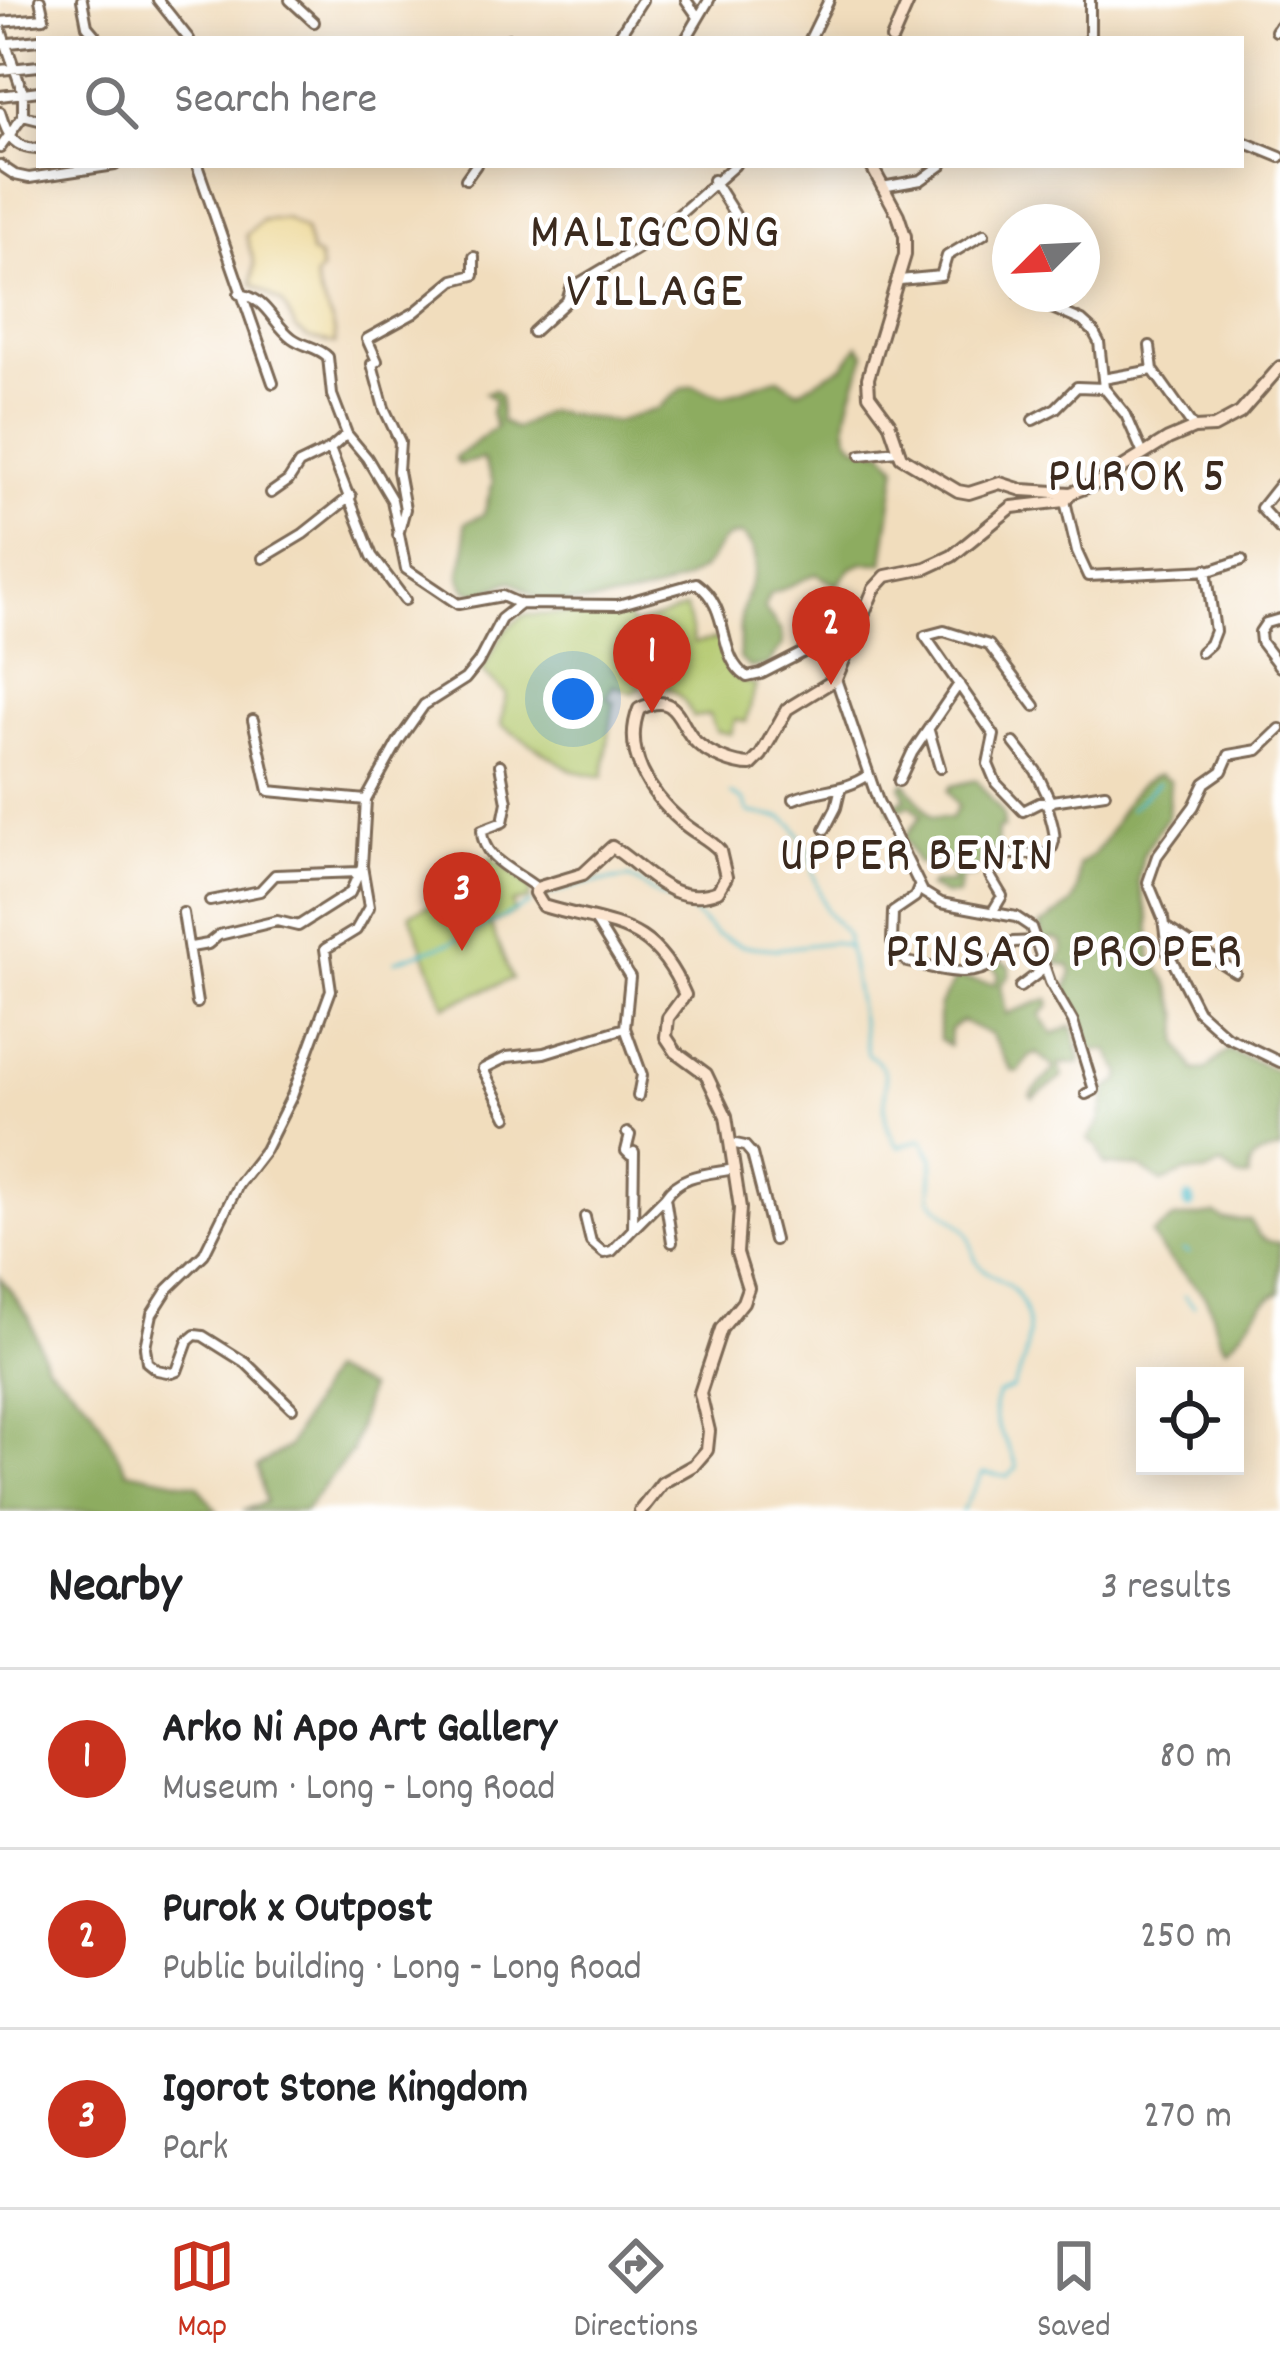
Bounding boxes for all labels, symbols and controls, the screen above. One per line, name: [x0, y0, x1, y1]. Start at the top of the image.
search box: [36, 36, 1244, 168]
icon: search: [78, 69, 144, 135]
text: Search here: [174, 70, 377, 134]
district label: MALIGCONG VILLAGE: [530, 200, 782, 331]
north arrow: [992, 204, 1100, 312]
district label: PUROK 5: [1047, 444, 1229, 516]
pin: 2: [792, 586, 870, 685]
pin: 1: [613, 614, 691, 713]
your location: [543, 669, 603, 729]
district label: UPPER BENIN: [779, 823, 1057, 895]
pin: 3: [423, 852, 501, 951]
district label: PINSAO PROPER: [885, 917, 1245, 994]
map controls: [1136, 1367, 1244, 1475]
button: locate: [1136, 1367, 1244, 1475]
text: Nearby: [48, 1553, 181, 1625]
text: 3 results: [1101, 1562, 1232, 1617]
text: Arko Ni Apo Art Gallery: [162, 1699, 557, 1763]
text: 1: [83, 1731, 91, 1786]
text: 80 m: [1159, 1731, 1232, 1786]
text: Museum · Long - Long Road: [162, 1763, 556, 1818]
text: Purok x Outpost: [162, 1879, 432, 1943]
text: 2: [78, 1911, 96, 1966]
text: 250 m: [1140, 1911, 1232, 1966]
text: Public building · Long - Long Road: [162, 1943, 642, 1998]
text: Igorot Stone Kingdom: [162, 2059, 528, 2123]
text: 3: [78, 2091, 96, 2146]
text: 270 m: [1143, 2091, 1232, 2146]
text: Park: [162, 2123, 228, 2178]
tab: Map: [169, 2233, 235, 2352]
tab: Directions: [574, 2233, 699, 2352]
tab: Saved: [1037, 2233, 1111, 2352]

